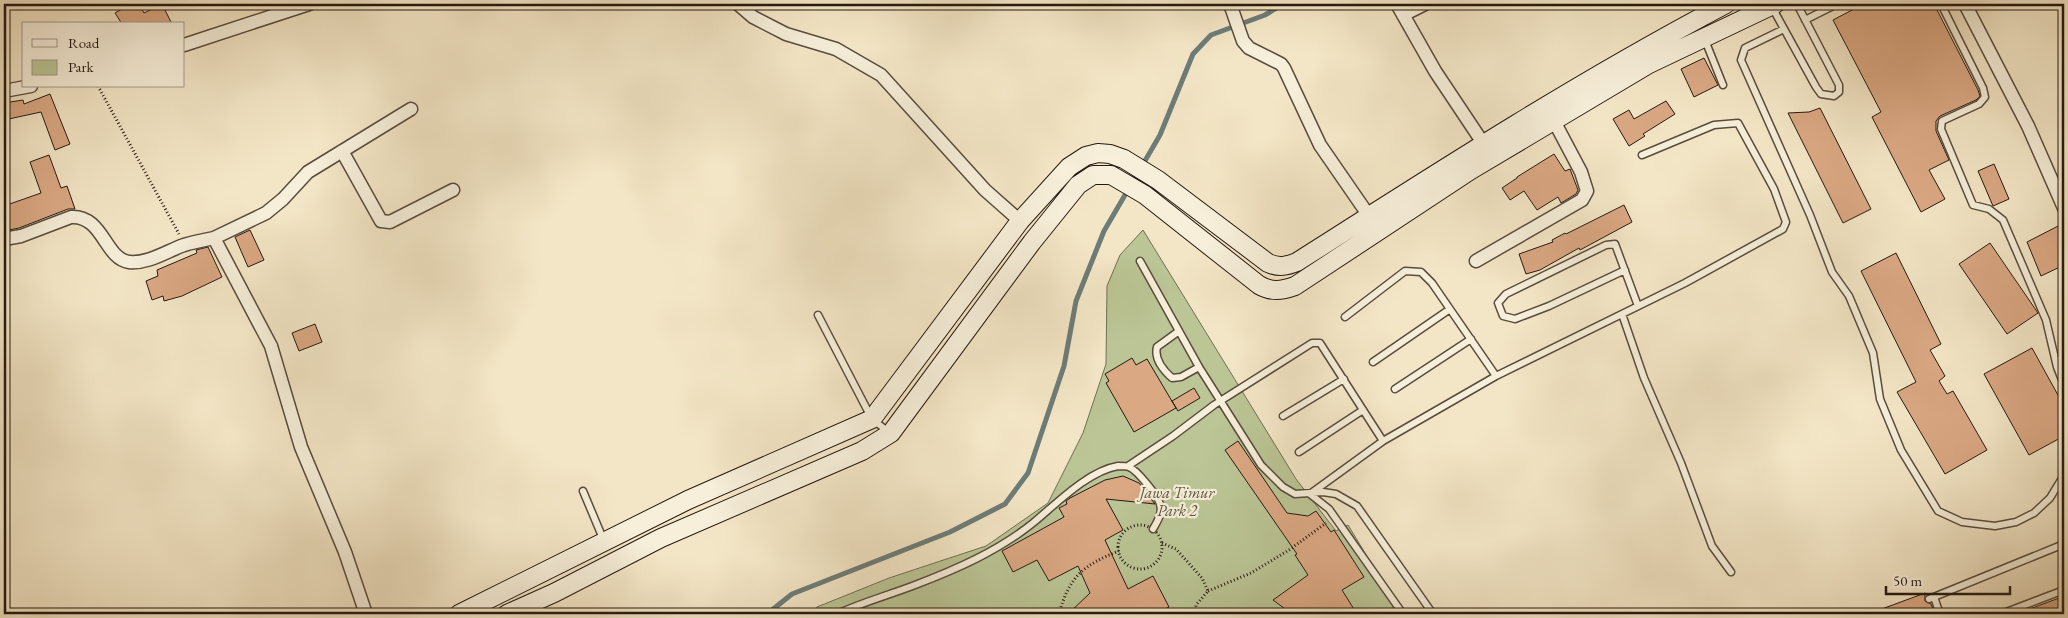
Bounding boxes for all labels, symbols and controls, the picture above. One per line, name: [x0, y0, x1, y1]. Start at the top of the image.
legend: [22, 22, 185, 88]
text: Road: [68, 33, 100, 52]
text: Park: [68, 57, 95, 76]
park label: Jawa Timur Park 2: [1137, 482, 1215, 521]
scale bar: [1886, 563, 2009, 595]
text: 50 m: [1893, 571, 1922, 590]

